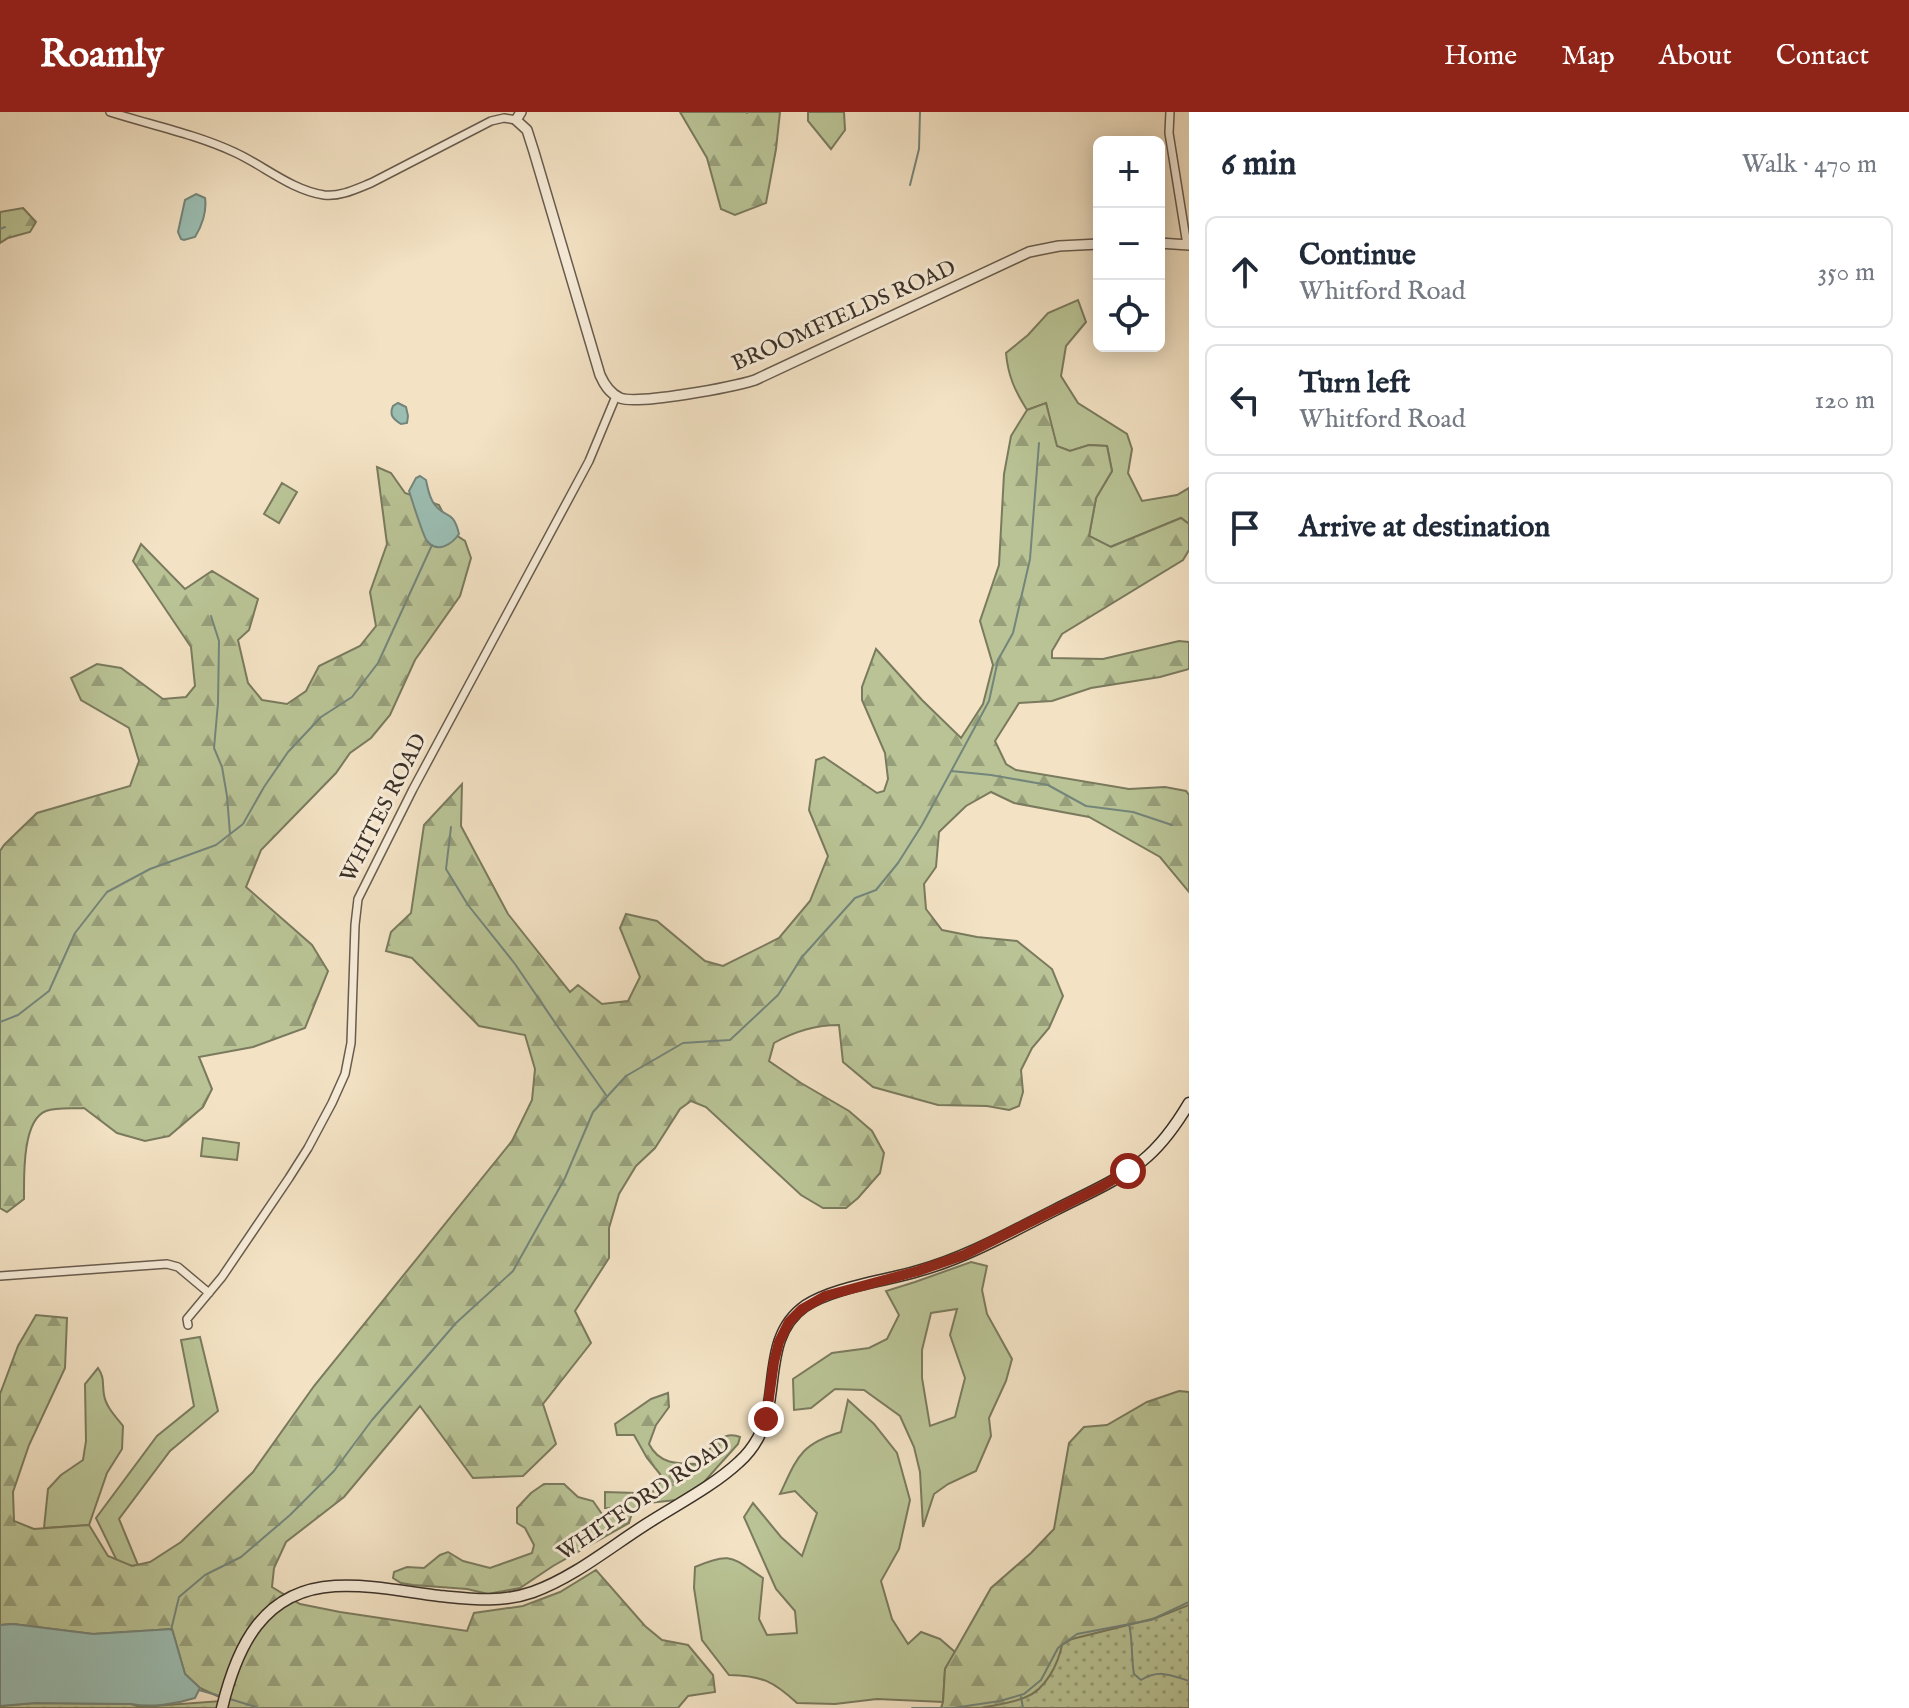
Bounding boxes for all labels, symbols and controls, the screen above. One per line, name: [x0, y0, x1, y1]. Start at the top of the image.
text: Roamly: [40, 32, 164, 80]
text: Home: [1444, 39, 1517, 74]
text: Map: [1561, 39, 1615, 74]
text: About: [1659, 39, 1732, 74]
text: Contact: [1776, 39, 1869, 74]
map controls: [1093, 136, 1165, 352]
button: +: [1093, 136, 1165, 208]
text: 6 min: [1221, 143, 1296, 186]
text: Walk · 470 m: [1742, 148, 1877, 181]
button: −: [1093, 208, 1165, 280]
text: Continue: [1299, 237, 1416, 275]
icon: ahead: [1223, 250, 1267, 294]
street label: BROOMFIELDS ROAD: [728, 254, 960, 378]
text: 350 m: [1817, 256, 1875, 289]
text: Whitford Road: [1299, 275, 1466, 308]
button: locate: [1093, 280, 1165, 352]
text: Turn left: [1299, 365, 1410, 403]
icon: left: [1223, 378, 1267, 422]
text: 120 m: [1815, 384, 1875, 417]
text: Whitford Road: [1299, 403, 1466, 436]
icon: arrive: [1223, 506, 1267, 550]
text: Arrive at destination: [1299, 509, 1550, 547]
street label: WHITES ROAD: [334, 729, 434, 887]
route start: [1110, 1153, 1146, 1189]
route end: [748, 1401, 784, 1437]
street label: WHITFORD ROAD: [552, 1431, 736, 1567]

